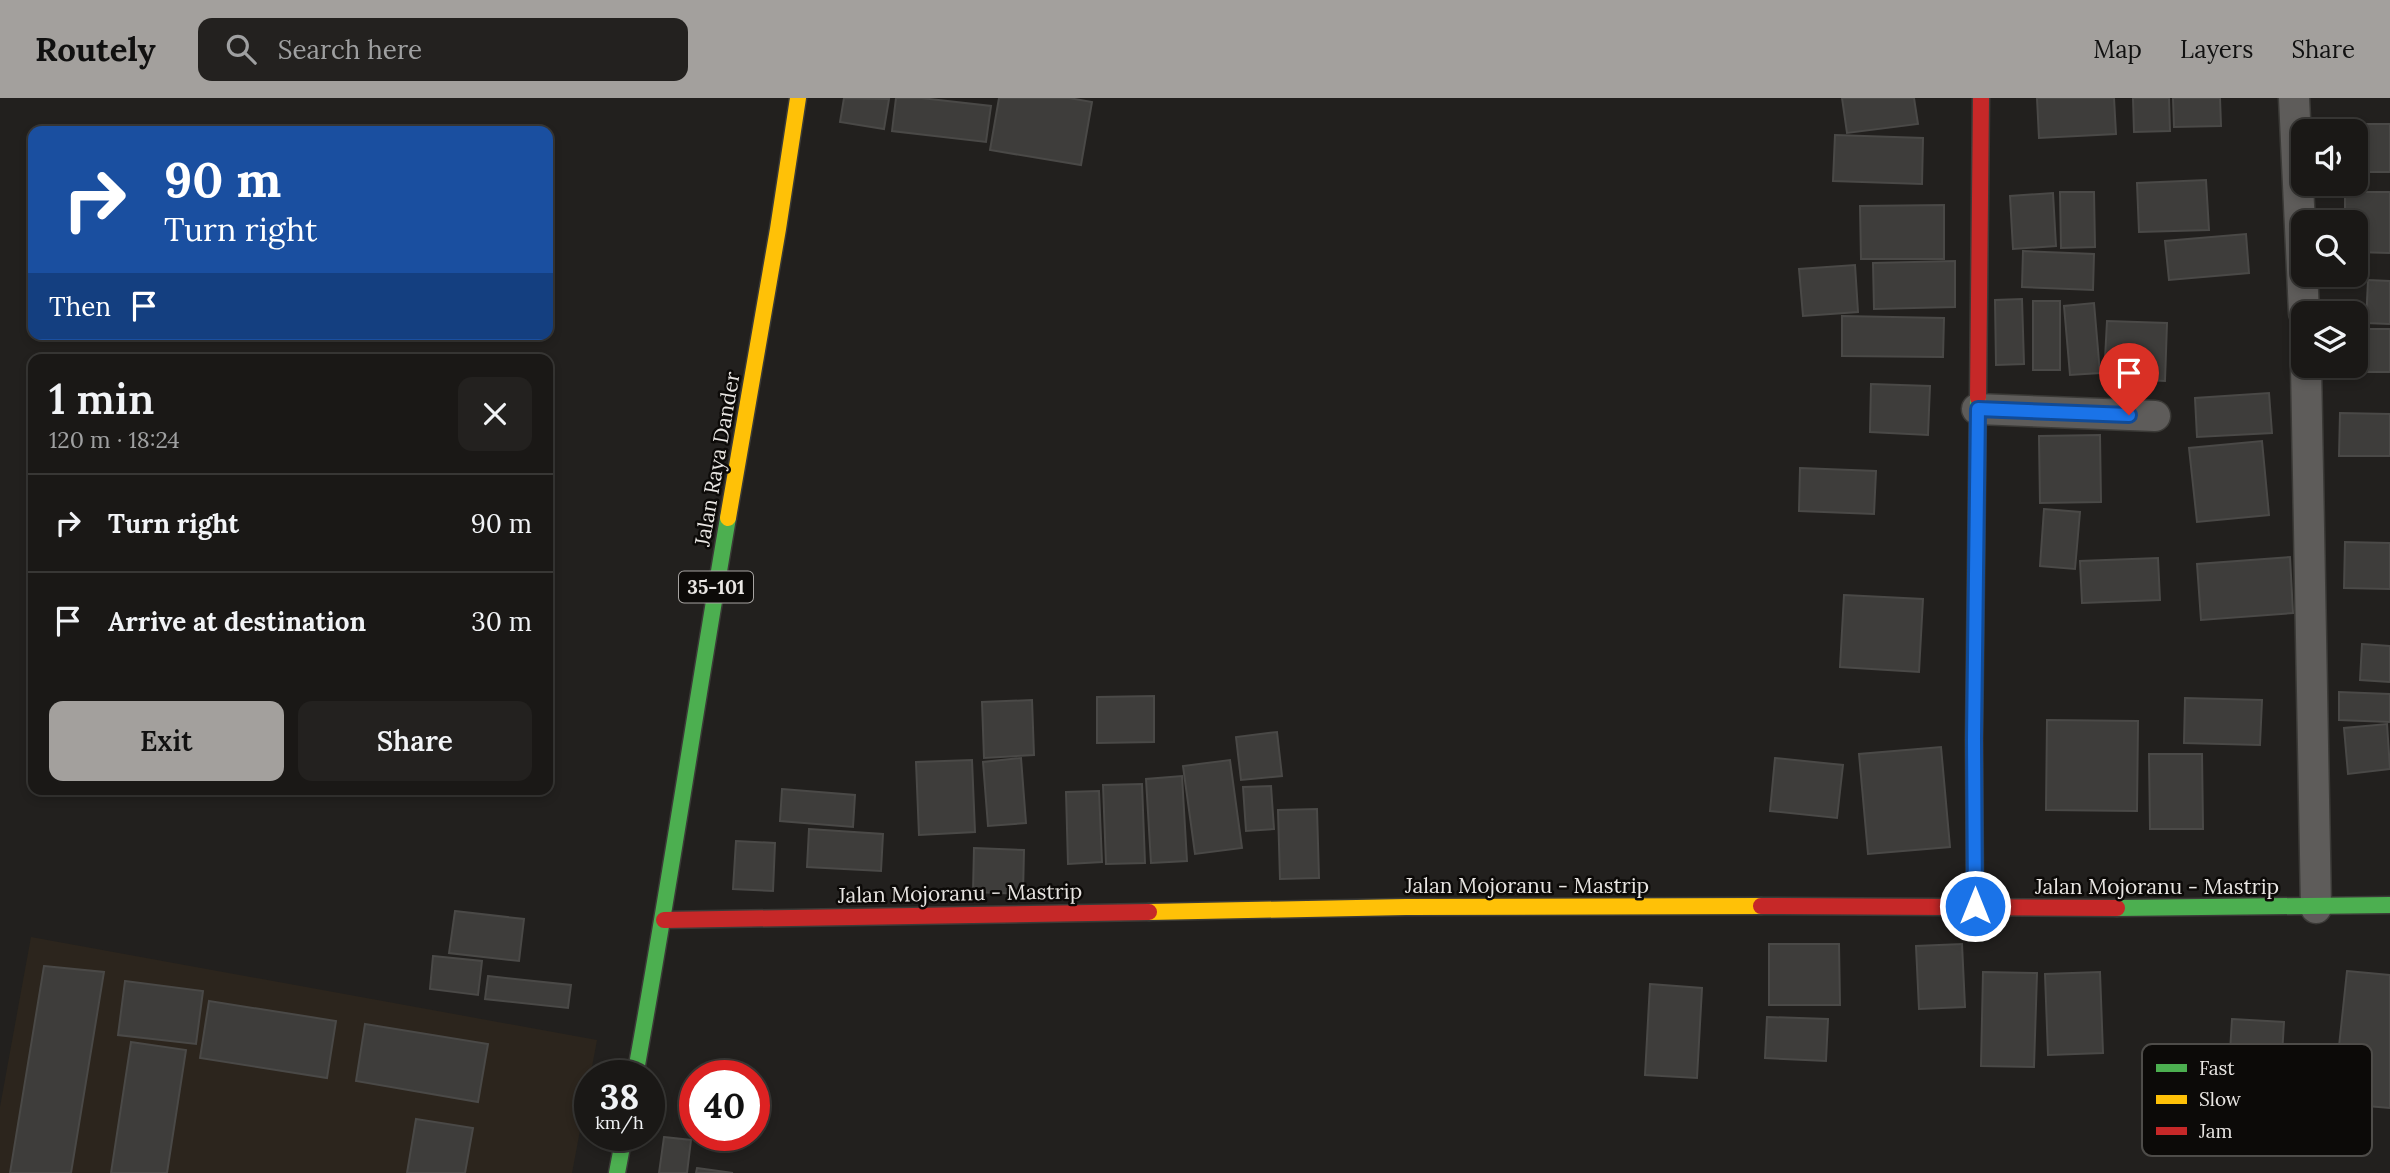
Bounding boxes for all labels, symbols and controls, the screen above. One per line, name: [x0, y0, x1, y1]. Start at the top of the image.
search box: [198, 18, 688, 81]
text: Routely: [35, 28, 156, 70]
icon: search: [222, 30, 260, 68]
text: Search here: [278, 33, 422, 66]
text: Map: [2093, 34, 2142, 65]
text: Layers: [2180, 34, 2253, 65]
text: Share: [2291, 34, 2355, 65]
map controls: [2291, 119, 2368, 378]
button: sound: [2291, 119, 2368, 196]
text: 90 m: [164, 148, 281, 210]
icon: right: [49, 154, 140, 245]
text: Turn right: [164, 209, 317, 250]
button: search: [2291, 210, 2368, 287]
icon: arrive: [125, 287, 163, 325]
text: Then: [49, 290, 111, 323]
button: layers: [2291, 301, 2368, 378]
pin: [2099, 343, 2159, 415]
icon: arrive: [2110, 354, 2148, 392]
street label: Jalan Raya Dander: [688, 370, 746, 549]
text: 1 min: [49, 372, 154, 426]
button: close: [458, 377, 532, 451]
text: 120 m · 18:24: [49, 425, 180, 454]
icon: right: [49, 504, 87, 542]
text: Turn right: [108, 507, 239, 540]
text: 90 m: [471, 507, 532, 540]
road number: 35-101: [679, 572, 753, 602]
icon: arrive: [49, 602, 87, 640]
text: Arrive at destination: [108, 605, 366, 638]
text: 30 m: [471, 605, 532, 638]
button: Exit: [49, 701, 284, 781]
button: Share: [298, 701, 532, 781]
position arrow: [1938, 869, 2012, 943]
street label: Jalan Mojoranu - Mastrip: [1404, 872, 1649, 899]
street label: Jalan Mojoranu - Mastrip: [2034, 873, 2279, 900]
street label: Jalan Mojoranu - Mastrip: [837, 877, 1082, 909]
legend: [2142, 1044, 2372, 1156]
text: Fast: [2199, 1056, 2235, 1080]
speed limit sign: 40: [679, 1060, 770, 1151]
text: 38: [600, 1074, 639, 1119]
text: Slow: [2199, 1087, 2242, 1111]
text: km/h: [595, 1111, 644, 1134]
text: Jam: [2198, 1119, 2233, 1143]

